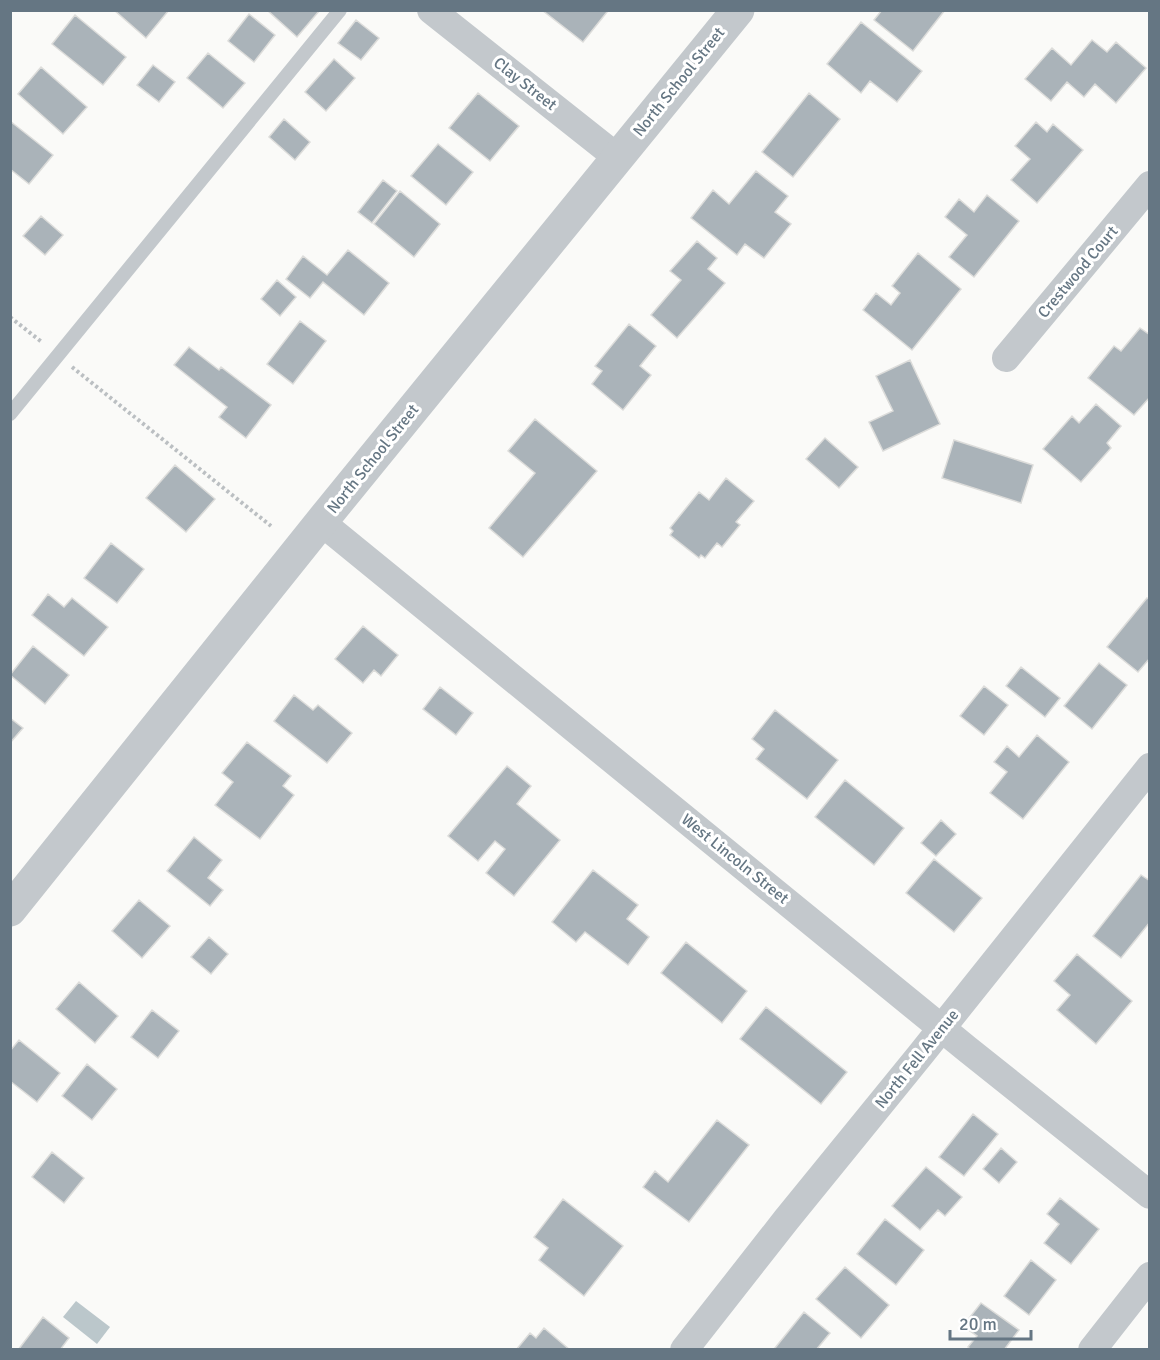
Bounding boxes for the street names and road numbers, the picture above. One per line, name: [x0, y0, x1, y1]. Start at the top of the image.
street label: North School Street: [629, 23, 729, 141]
street label: Clay Street: [489, 53, 561, 115]
street label: Crestwood Court: [1034, 221, 1123, 322]
street label: North School Street: [323, 400, 423, 518]
street label: West Lincoln Street: [677, 809, 793, 909]
street label: North Fell Avenue: [871, 1005, 963, 1113]

